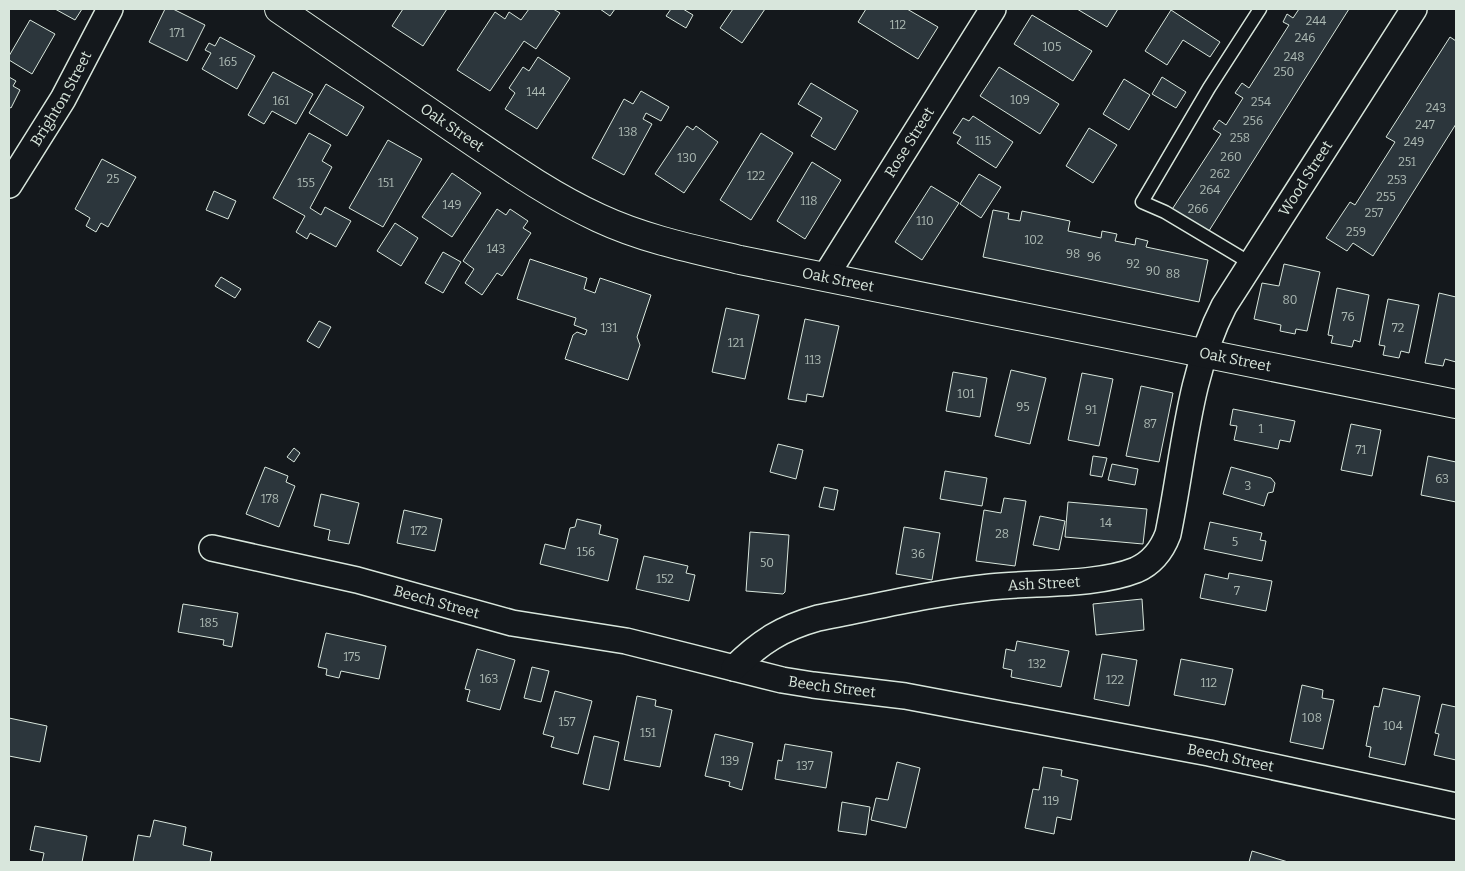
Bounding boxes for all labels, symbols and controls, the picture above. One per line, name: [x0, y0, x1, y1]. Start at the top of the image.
house number: 244: [1306, 14, 1326, 28]
house number: 112: [890, 18, 906, 32]
house number: 171: [169, 26, 185, 40]
house number: 246: [1295, 31, 1315, 45]
house number: 105: [1043, 40, 1061, 54]
street label: Brighton Street: [27, 48, 96, 149]
house number: 248: [1284, 50, 1304, 64]
house number: 165: [219, 55, 237, 69]
house number: 250: [1274, 65, 1294, 79]
house number: 144: [527, 85, 545, 99]
house number: 109: [1010, 93, 1030, 107]
house number: 161: [273, 94, 289, 108]
house number: 254: [1251, 95, 1271, 109]
street label: Oak Street: [417, 100, 488, 156]
house number: 243: [1426, 101, 1446, 115]
street label: Rose Street: [881, 104, 938, 181]
house number: 256: [1243, 114, 1263, 128]
house number: 247: [1415, 118, 1435, 132]
house number: 138: [619, 125, 637, 139]
house number: 258: [1230, 131, 1250, 145]
house number: 115: [975, 134, 991, 148]
house number: 249: [1404, 135, 1424, 149]
street label: Wood Street: [1275, 137, 1337, 219]
house number: 260: [1220, 150, 1242, 164]
house number: 130: [677, 151, 697, 165]
house number: 251: [1398, 155, 1416, 169]
house number: 262: [1210, 167, 1230, 181]
house number: 122: [747, 169, 765, 183]
house number: 25: [107, 172, 119, 186]
house number: 253: [1387, 173, 1407, 187]
house number: 155: [297, 176, 315, 190]
house number: 151: [378, 176, 394, 190]
house number: 264: [1200, 183, 1220, 197]
house number: 255: [1376, 190, 1396, 204]
house number: 118: [801, 194, 817, 208]
house number: 149: [443, 198, 461, 212]
house number: 266: [1188, 202, 1208, 216]
house number: 257: [1365, 206, 1383, 220]
house number: 110: [916, 214, 934, 228]
house number: 259: [1346, 225, 1366, 239]
house number: 102: [1024, 233, 1044, 247]
house number: 143: [487, 242, 506, 256]
house number: 98: [1066, 247, 1080, 261]
house number: 96: [1087, 250, 1101, 264]
house number: 92: [1126, 257, 1140, 271]
street label: Oak Street: [801, 264, 876, 296]
house number: 90: [1146, 264, 1160, 278]
house number: 88: [1166, 267, 1180, 281]
house number: 80: [1283, 293, 1297, 307]
house number: 76: [1342, 310, 1354, 324]
house number: 131: [601, 321, 617, 335]
house number: 72: [1392, 321, 1404, 335]
house number: 121: [728, 336, 744, 350]
street label: Oak Street: [1198, 344, 1273, 376]
house number: 113: [805, 353, 821, 367]
house number: 101: [957, 387, 975, 401]
house number: 95: [1016, 400, 1030, 414]
house number: 91: [1085, 403, 1097, 417]
house number: 87: [1143, 417, 1157, 431]
house number: 1: [1259, 422, 1264, 436]
house number: 71: [1356, 443, 1367, 457]
house number: 63: [1435, 472, 1449, 486]
house number: 3: [1245, 479, 1252, 493]
house number: 178: [261, 492, 279, 506]
house number: 14: [1100, 516, 1112, 530]
house number: 172: [410, 524, 428, 538]
house number: 28: [995, 527, 1009, 541]
house number: 5: [1232, 535, 1238, 549]
house number: 156: [577, 545, 595, 559]
house number: 36: [911, 547, 925, 561]
house number: 50: [760, 556, 774, 570]
house number: 152: [656, 572, 674, 586]
street label: Ash Street: [1007, 572, 1081, 594]
street label: Beech Street: [392, 582, 482, 623]
house number: 7: [1234, 584, 1240, 598]
house number: 185: [200, 616, 218, 630]
house number: 175: [344, 650, 360, 664]
house number: 132: [1028, 657, 1046, 671]
house number: 163: [480, 672, 498, 686]
street label: Beech Street: [787, 672, 877, 701]
house number: 122: [1106, 673, 1124, 687]
house number: 112: [1201, 676, 1217, 690]
house number: 108: [1302, 711, 1322, 725]
house number: 157: [558, 715, 576, 729]
house number: 104: [1383, 719, 1403, 733]
house number: 151: [640, 726, 656, 740]
street label: Beech Street: [1186, 740, 1276, 776]
house number: 139: [721, 754, 739, 768]
house number: 137: [796, 759, 814, 773]
house number: 119: [1043, 794, 1059, 808]

